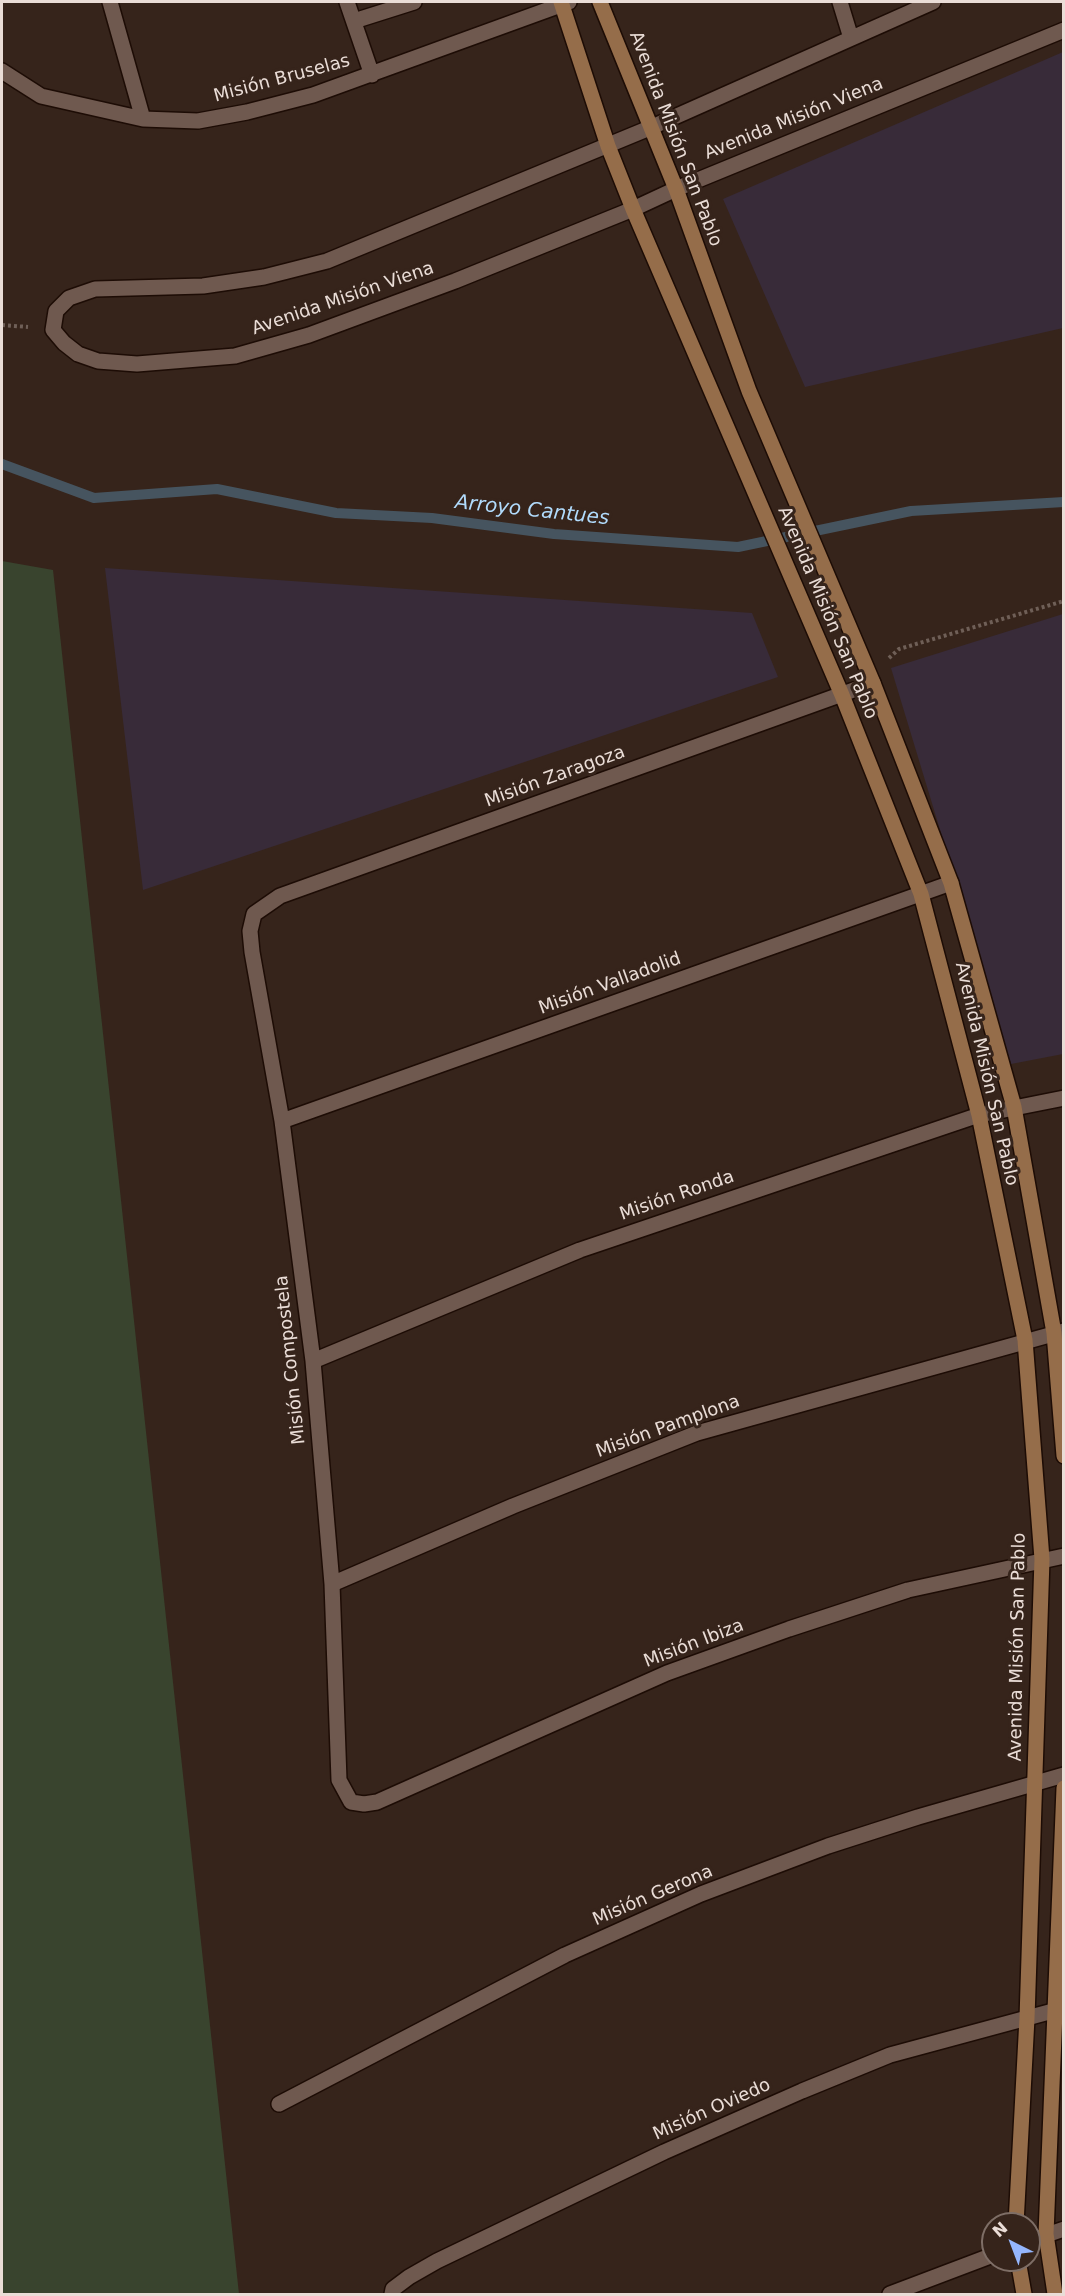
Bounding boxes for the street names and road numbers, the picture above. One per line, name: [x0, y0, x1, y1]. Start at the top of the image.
street label: Avenida Misión San Pablo: [624, 28, 726, 250]
street label: Misión Bruselas: [212, 50, 352, 108]
street label: Avenida Misión Viena: [701, 73, 887, 165]
street label: Avenida Misión Viena: [249, 258, 437, 340]
street label: Avenida Misión San Pablo: [772, 504, 882, 722]
street label: Misión Zaragoza: [482, 742, 628, 812]
street label: Misión Valladolid: [536, 948, 684, 1020]
street label: Avenida Misión San Pablo: [950, 960, 1022, 1188]
street label: Misión Ronda: [617, 1166, 737, 1226]
street label: Misión Compostela: [271, 1274, 311, 1446]
street label: Misión Pamplona: [593, 1391, 743, 1463]
street label: Avenida Misión San Pablo: [1005, 1532, 1031, 1762]
street label: Misión Ibiza: [641, 1615, 747, 1673]
street label: Misión Gerona: [590, 1861, 716, 1931]
street label: Misión Oviedo: [650, 2074, 774, 2146]

